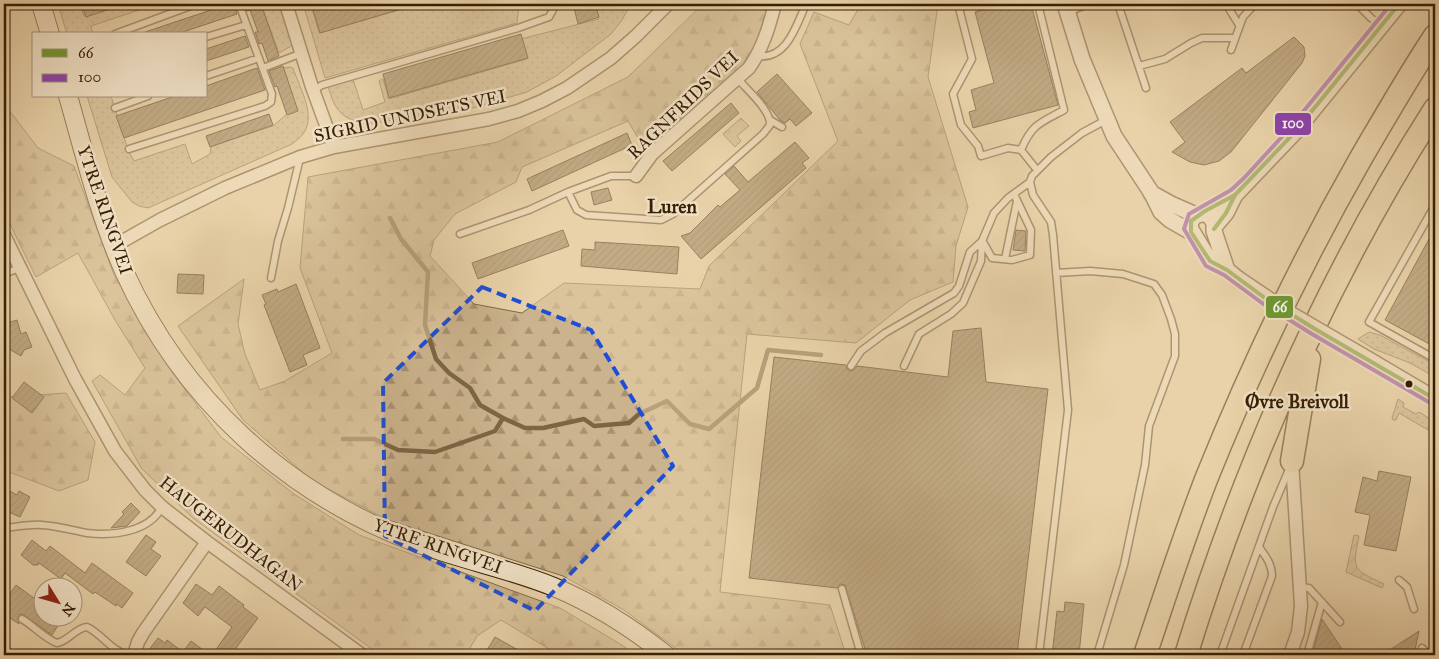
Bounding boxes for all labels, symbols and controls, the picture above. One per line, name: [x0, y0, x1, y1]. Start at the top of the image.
legend: [32, 32, 208, 98]
text: 66: [78, 44, 95, 62]
street label: RAGNFRIDS VEI: [623, 46, 744, 164]
text: 100: [78, 68, 101, 86]
street label: SIGRID UNDSETS VEI: [312, 85, 508, 147]
line badge: 100: [1274, 112, 1312, 136]
text: 100: [1282, 115, 1304, 132]
street label: YTRE RINGVEI: [73, 143, 137, 278]
district label: Luren: [647, 195, 697, 218]
line badge: 66: [1265, 295, 1294, 319]
text: 66: [1273, 299, 1288, 316]
unlabelled marker: [1404, 379, 1414, 389]
district label: Øvre Breivoll: [1245, 390, 1350, 413]
street label: HAUGERUDHAGAN: [155, 471, 307, 597]
street label: YTRE RINGVEI: [371, 514, 506, 578]
north arrow: [32, 576, 82, 626]
text: N: [58, 600, 78, 619]

